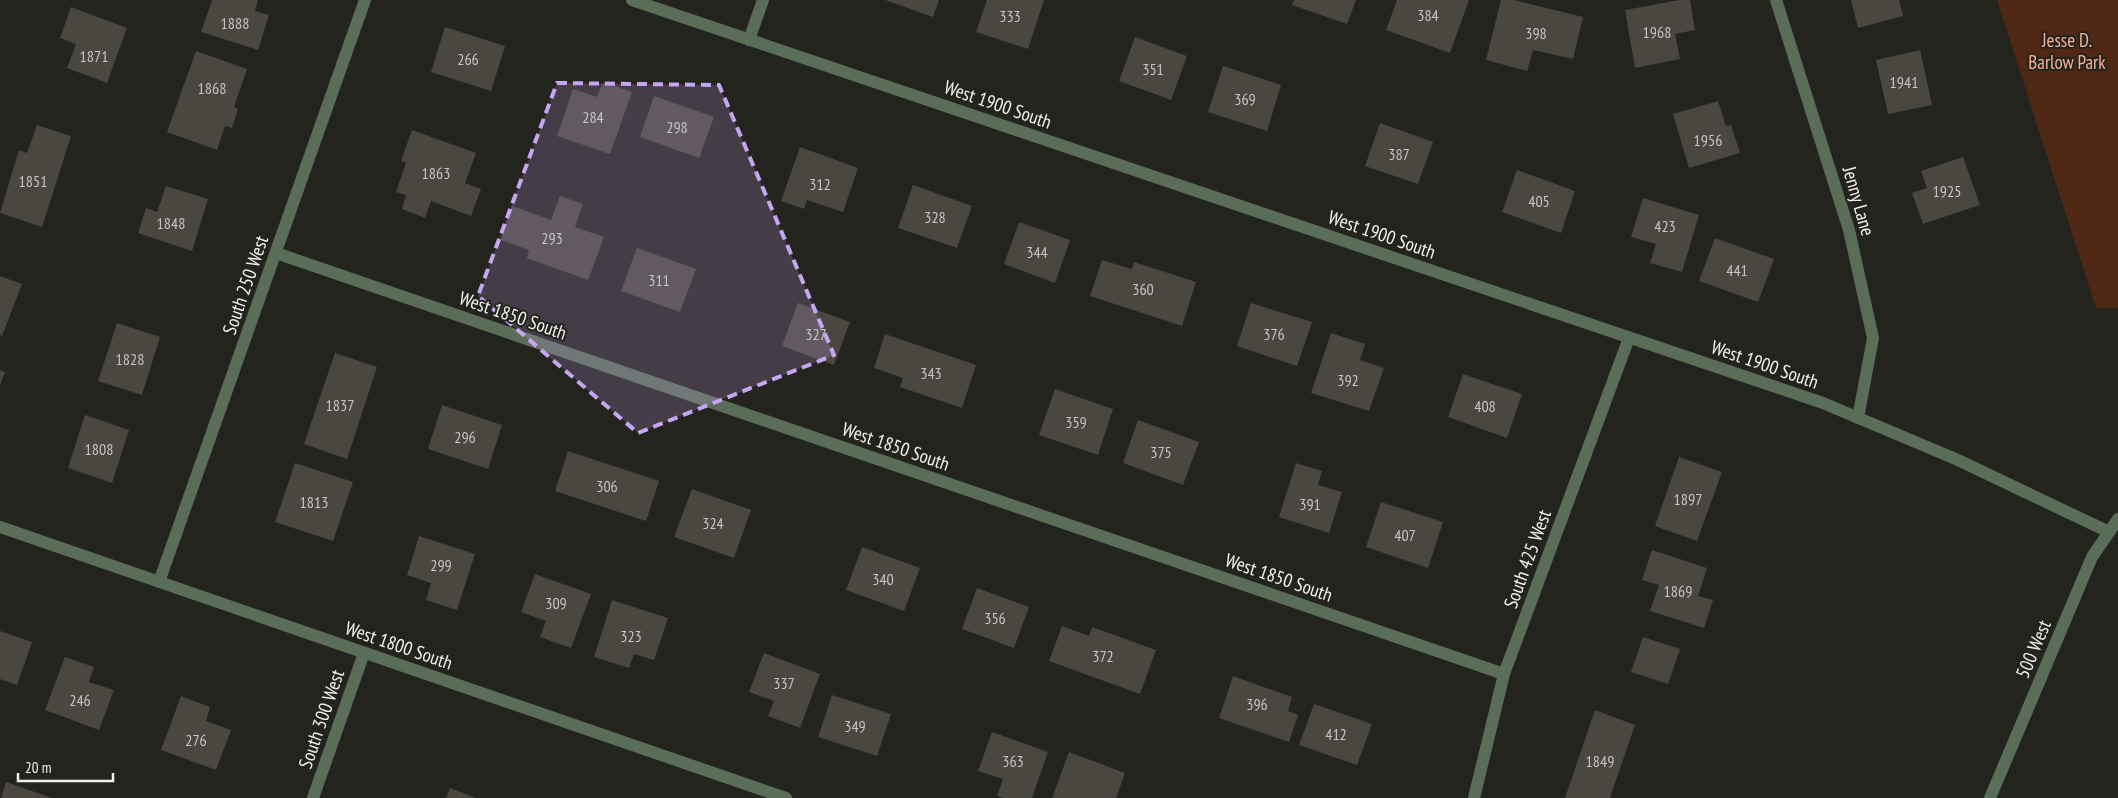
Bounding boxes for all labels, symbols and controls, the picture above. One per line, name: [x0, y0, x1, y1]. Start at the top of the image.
house number: 384: [1417, 5, 1439, 25]
house number: 333: [999, 6, 1021, 26]
house number: 1888: [221, 13, 249, 33]
house number: 1968: [1643, 22, 1671, 42]
house number: 398: [1525, 23, 1547, 43]
park label: Jesse D. Barlow Park: [2028, 28, 2106, 74]
house number: 1871: [80, 46, 108, 66]
house number: 266: [457, 49, 479, 69]
house number: 351: [1142, 59, 1164, 79]
house number: 1941: [1890, 72, 1918, 92]
street label: West 1900 South: [941, 74, 1055, 134]
house number: 1868: [198, 78, 226, 98]
house number: 369: [1234, 89, 1256, 109]
house number: 284: [582, 107, 604, 127]
house number: 298: [666, 117, 688, 137]
house number: 1956: [1694, 130, 1722, 150]
house number: 387: [1388, 144, 1410, 164]
house number: 1863: [422, 163, 450, 183]
street label: Jenny Lane: [1837, 163, 1880, 239]
house number: 1851: [19, 171, 47, 191]
house number: 312: [809, 174, 831, 194]
house number: 1925: [1933, 181, 1961, 201]
house number: 405: [1528, 191, 1550, 211]
street label: West 1900 South: [1325, 204, 1439, 264]
house number: 328: [924, 207, 946, 227]
house number: 1848: [157, 213, 185, 233]
house number: 423: [1654, 216, 1676, 236]
house number: 293: [541, 228, 563, 248]
street label: South 250 West: [217, 232, 273, 338]
house number: 344: [1026, 242, 1048, 262]
house number: 441: [1726, 260, 1748, 280]
house number: 311: [648, 270, 670, 290]
house number: 360: [1132, 279, 1154, 299]
street label: West 1850 South: [456, 285, 570, 345]
house number: 327: [805, 324, 827, 344]
house number: 376: [1263, 324, 1285, 344]
street label: West 1900 South: [1708, 334, 1822, 394]
house number: 1828: [116, 349, 144, 369]
house number: 343: [920, 363, 942, 383]
house number: 392: [1337, 370, 1359, 390]
house number: 1837: [326, 395, 354, 415]
house number: 408: [1474, 396, 1496, 416]
house number: 359: [1065, 412, 1087, 432]
street label: West 1850 South: [839, 416, 953, 476]
house number: 296: [454, 427, 476, 447]
house number: 1808: [85, 439, 113, 459]
house number: 375: [1150, 442, 1172, 462]
house number: 306: [596, 476, 618, 496]
house number: 1897: [1674, 489, 1702, 509]
house number: 1813: [300, 492, 328, 512]
house number: 391: [1299, 494, 1321, 514]
street label: South 425 West: [1498, 506, 1556, 612]
house number: 324: [702, 513, 724, 533]
house number: 407: [1394, 525, 1416, 545]
street label: West 1850 South: [1222, 547, 1336, 607]
house number: 299: [430, 555, 452, 575]
house number: 340: [872, 569, 894, 589]
house number: 1869: [1664, 581, 1692, 601]
house number: 309: [545, 593, 567, 613]
house number: 356: [984, 608, 1006, 628]
street label: West 1800 South: [342, 615, 456, 675]
street label: 500 West: [2010, 616, 2056, 682]
house number: 323: [620, 626, 642, 646]
house number: 372: [1092, 646, 1114, 666]
street label: South 300 West: [293, 666, 349, 772]
house number: 337: [773, 673, 795, 693]
house number: 246: [69, 690, 91, 710]
house number: 396: [1246, 694, 1268, 714]
house number: 349: [844, 716, 866, 736]
house number: 412: [1325, 724, 1347, 744]
house number: 276: [185, 730, 207, 750]
scale bar: [18, 750, 112, 782]
house number: 363: [1002, 751, 1024, 771]
house number: 1849: [1586, 751, 1614, 771]
text: 20 m: [25, 758, 51, 777]

